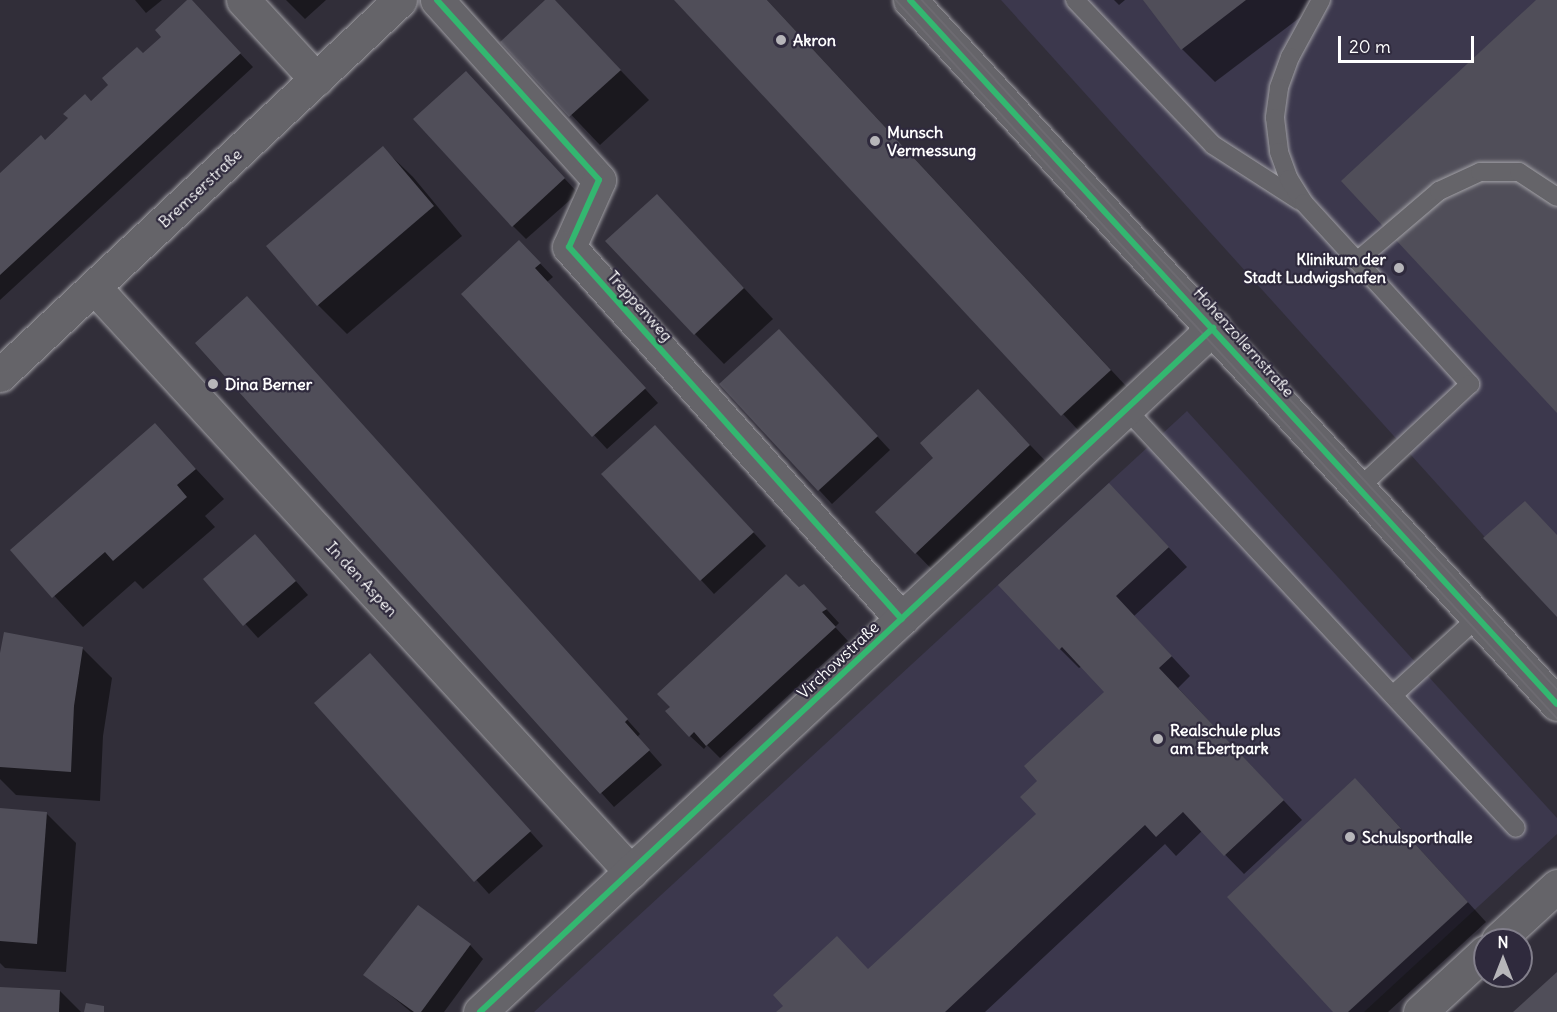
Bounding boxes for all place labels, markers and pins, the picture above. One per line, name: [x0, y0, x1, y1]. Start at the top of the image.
place label: Akron: [793, 30, 836, 50]
marker: Akron: [774, 33, 788, 47]
place label: Munsch Vermessung: [887, 122, 976, 160]
marker: Munsch Vermessung: [868, 134, 882, 148]
place label: Klinikum der Stadt Ludwigshafen: [1244, 249, 1386, 287]
marker: Klinikum der Stadt Ludwigshafen: [1390, 259, 1408, 277]
place label: Dina Berner: [225, 374, 312, 394]
marker: Dina Berner: [206, 377, 220, 391]
place label: Realschule plus am Ebertpark: [1170, 720, 1280, 758]
marker: Realschule plus am Ebertpark: [1151, 732, 1165, 746]
place label: Schulsporthalle: [1362, 827, 1473, 847]
marker: Schulsporthalle: [1343, 830, 1357, 844]

